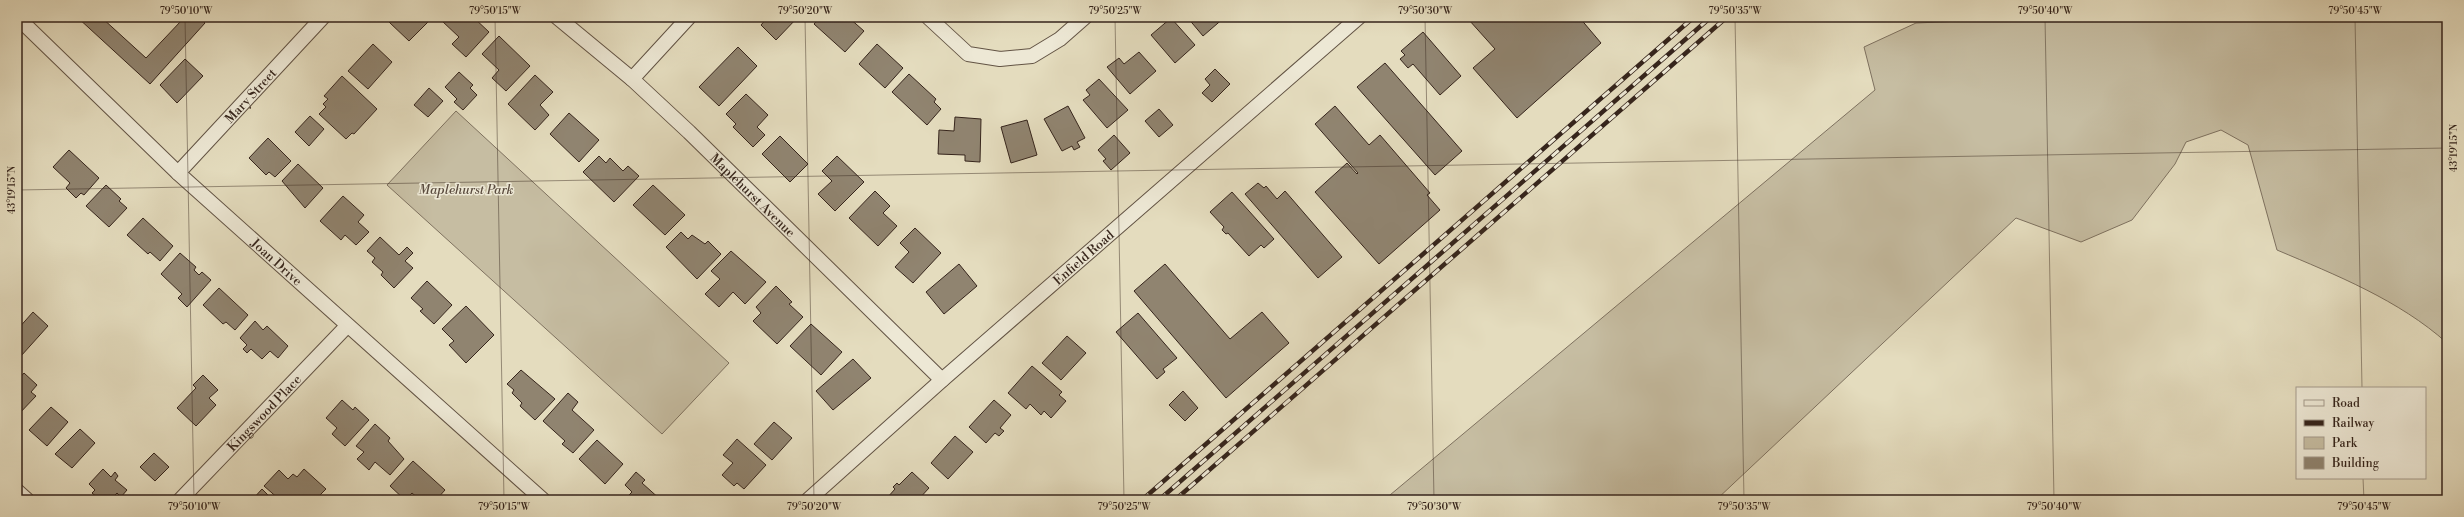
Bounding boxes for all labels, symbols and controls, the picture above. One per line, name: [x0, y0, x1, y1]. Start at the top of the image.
text: 79°50'10"W: [160, 5, 213, 17]
text: 79°50'15"W: [469, 5, 522, 17]
text: 79°50'20"W: [778, 5, 833, 17]
text: 79°50'25"W: [1088, 5, 1143, 17]
text: 79°50'30"W: [1398, 5, 1453, 17]
text: 79°50'35"W: [1709, 5, 1762, 17]
text: 79°50'40"W: [2018, 5, 2073, 17]
text: 79°50'45"W: [2328, 5, 2383, 17]
street label: Mary Street: [222, 65, 280, 127]
text: 43°19'15"N: [2448, 123, 2460, 172]
street label: Maplehurst Avenue: [707, 150, 799, 241]
text: 43°19'15"N: [6, 165, 18, 214]
park label: Maplehurst Park: [419, 182, 514, 198]
street label: Enfield Road: [1050, 227, 1118, 289]
street label: Joan Drive: [247, 235, 305, 290]
street label: Kingswood Place: [224, 371, 305, 455]
legend: [2296, 387, 2426, 479]
text: Road: [2332, 396, 2360, 411]
text: Railway: [2332, 416, 2374, 431]
text: Park: [2332, 436, 2358, 451]
text: Building: [2331, 456, 2380, 471]
text: 79°50'10"W: [168, 501, 221, 513]
text: 79°50'15"W: [478, 501, 531, 513]
text: 79°50'20"W: [787, 501, 842, 513]
text: 79°50'25"W: [1097, 501, 1152, 513]
text: 79°50'30"W: [1407, 501, 1462, 513]
text: 79°50'35"W: [1718, 501, 1771, 513]
text: 79°50'40"W: [2027, 501, 2082, 513]
text: 79°50'45"W: [2337, 501, 2392, 513]

